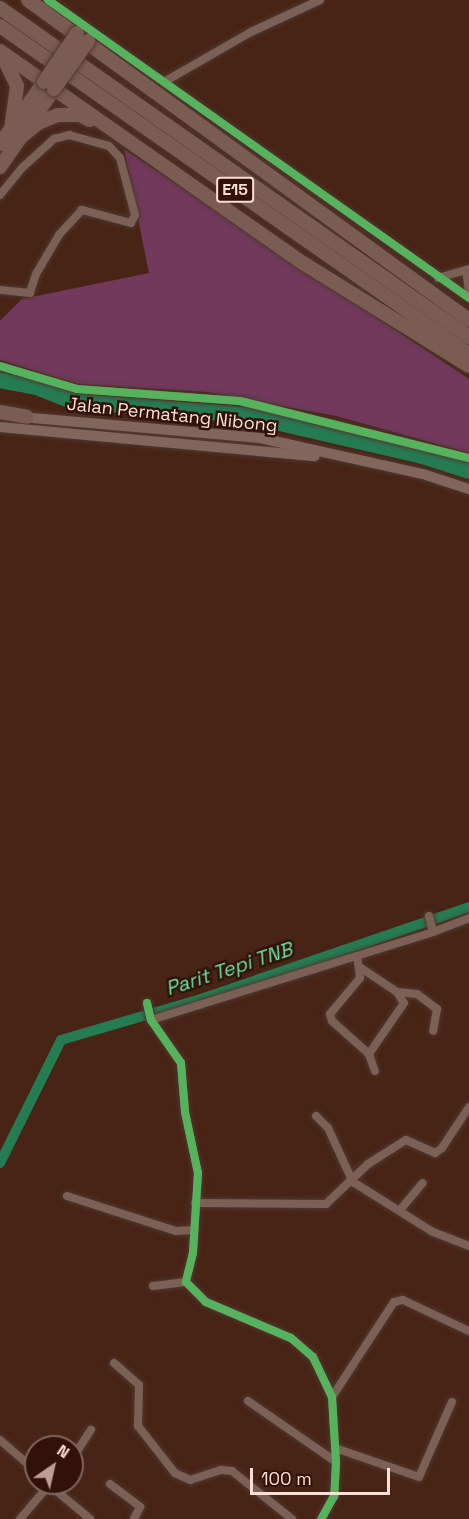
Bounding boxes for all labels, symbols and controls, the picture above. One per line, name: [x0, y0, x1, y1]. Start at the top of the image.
road number: E15: [216, 177, 254, 203]
street label: Jalan Permatang Nibong: [66, 393, 278, 437]
water label: Parit Tepi TNB: [162, 937, 296, 1001]
north arrow: [24, 1435, 84, 1495]
text: N: [53, 1440, 74, 1463]
scale bar: [253, 1456, 392, 1494]
text: 100 m: [261, 1467, 312, 1490]

